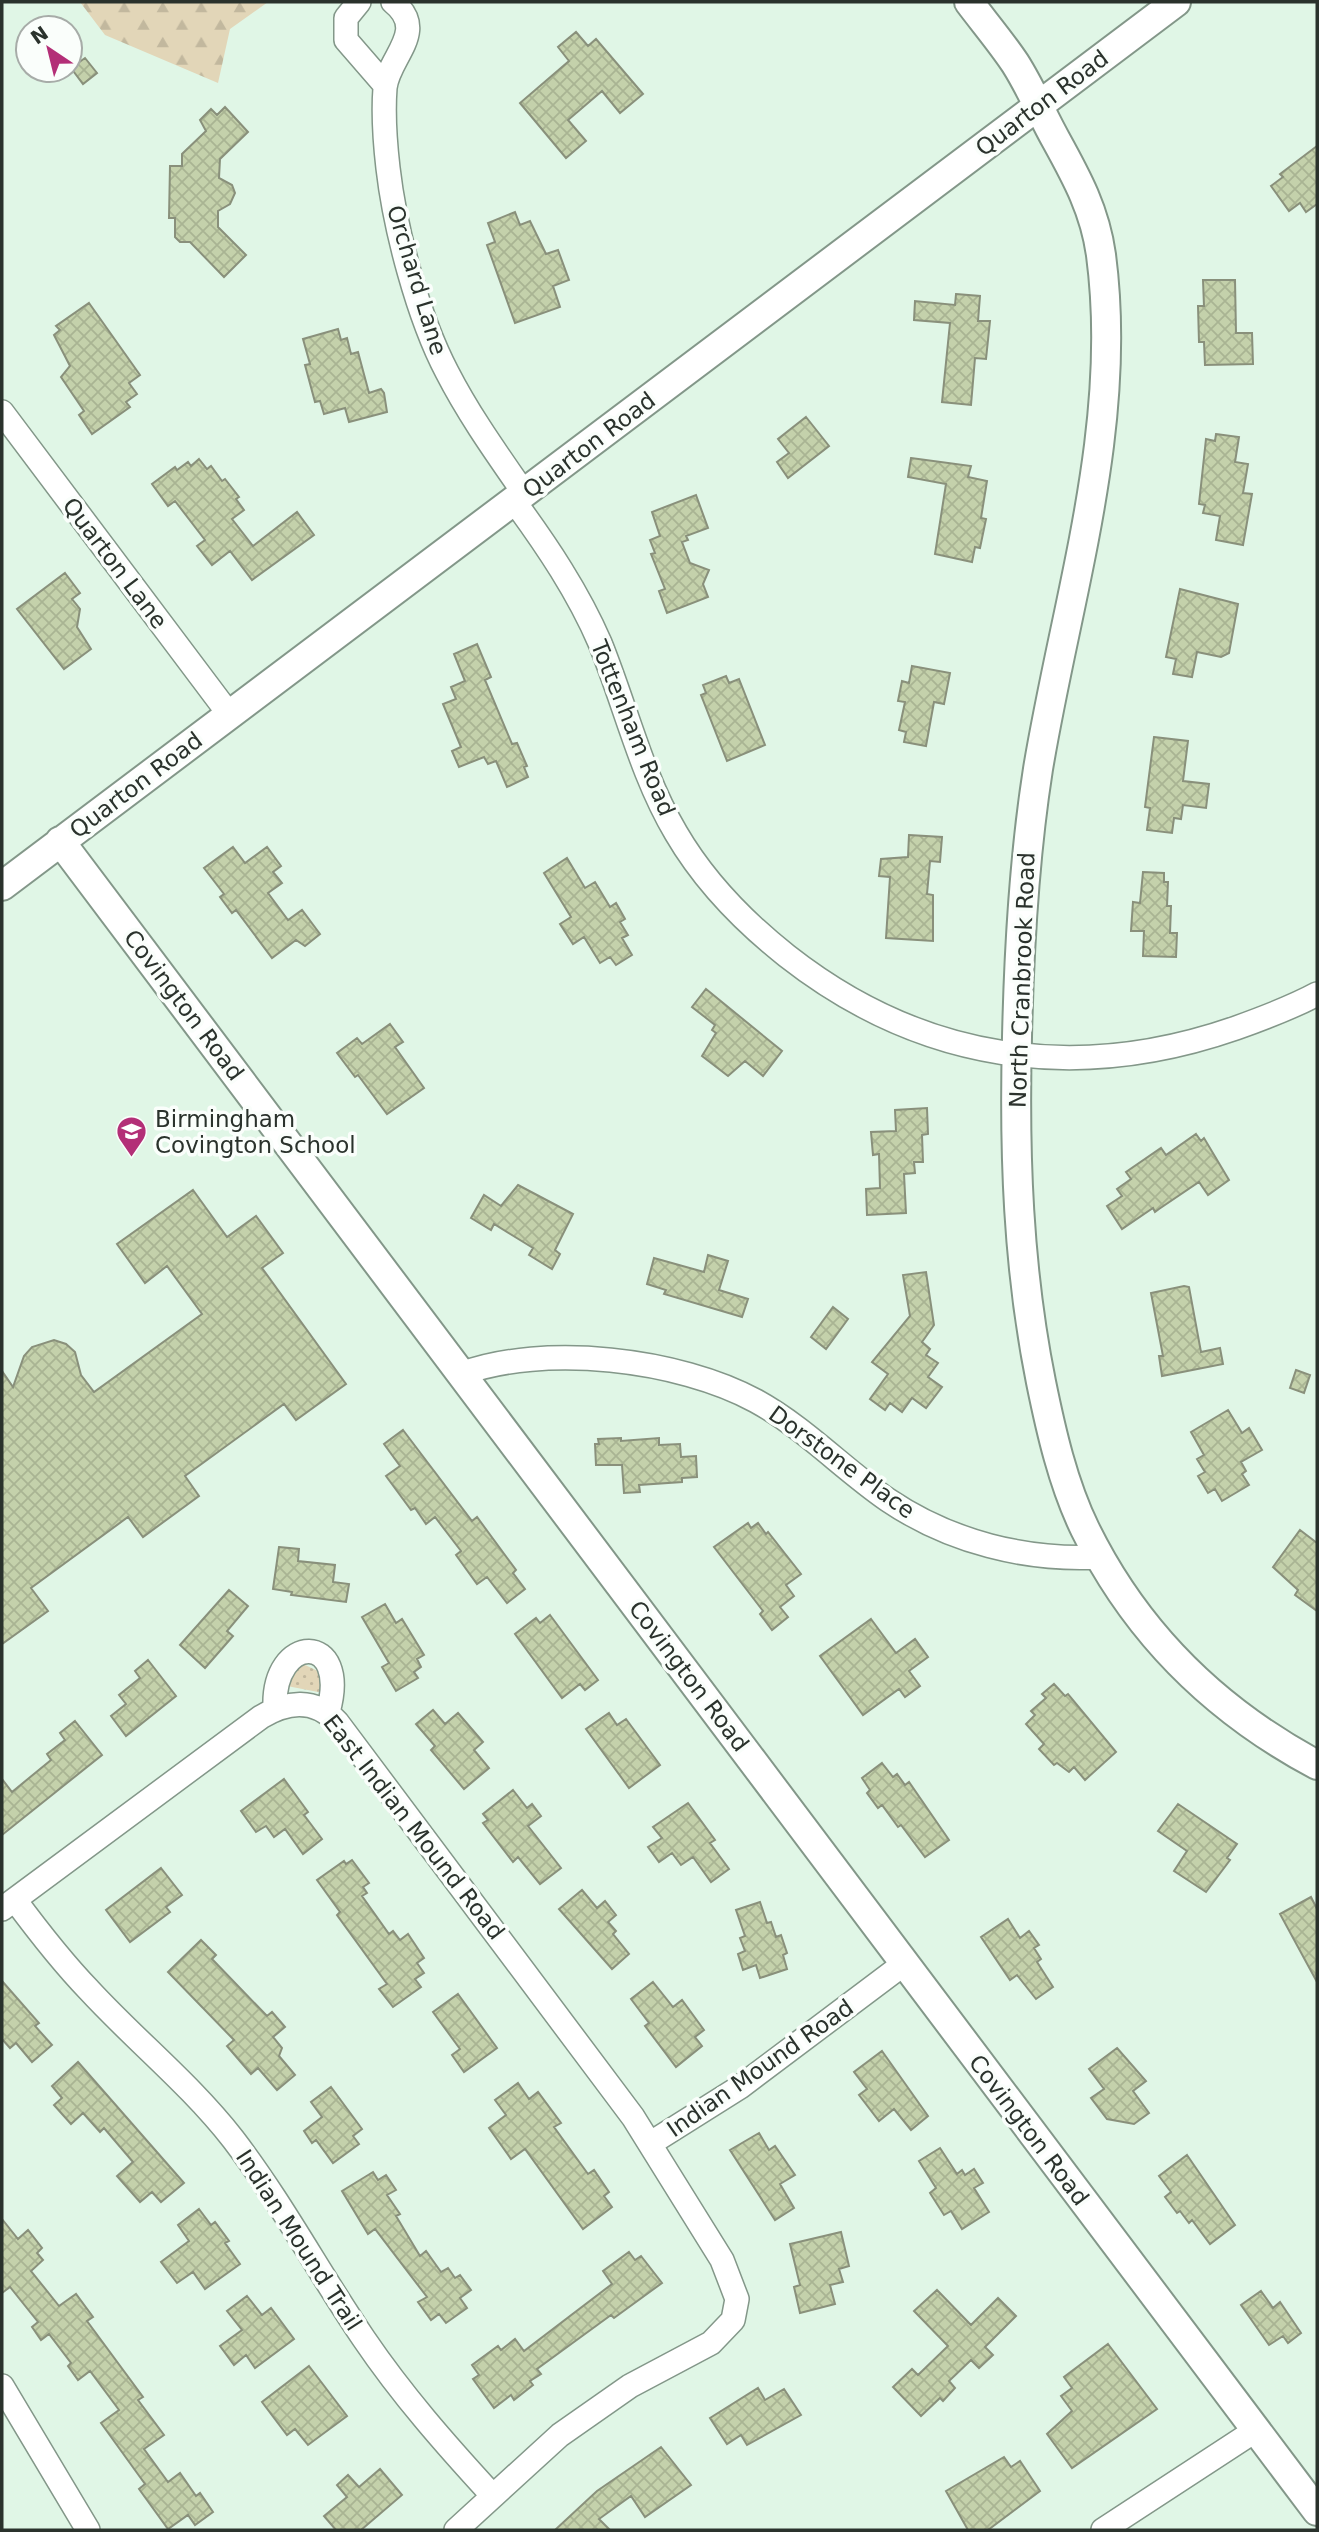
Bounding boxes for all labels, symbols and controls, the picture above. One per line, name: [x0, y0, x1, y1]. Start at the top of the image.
north arrow: [14, 14, 84, 84]
text: N: [26, 22, 52, 49]
street label: Quarton Road: [971, 45, 1113, 161]
street label: Orchard Lane: [382, 202, 452, 358]
street label: Quarton Road: [518, 387, 660, 503]
street label: Quarton Lane: [57, 493, 173, 633]
street label: Tottenham Road: [586, 635, 680, 820]
street label: Quarton Road: [65, 727, 207, 843]
street label: North Cranbrook Road: [1005, 852, 1039, 1108]
street label: Covington Road: [119, 924, 249, 1086]
place label: Birmingham Covington School: [155, 1106, 356, 1158]
school or university icon: Birmingham Covington School: [115, 1115, 149, 1159]
street label: Dorstone Place: [764, 1400, 920, 1524]
street label: Covington Road: [624, 1595, 754, 1757]
street label: East Indian Mound Road: [318, 1709, 510, 1945]
street label: Indian Mound Road: [662, 1994, 858, 2142]
street label: Covington Road: [964, 2049, 1094, 2211]
street label: Indian Mound Trail: [231, 2145, 367, 2335]

